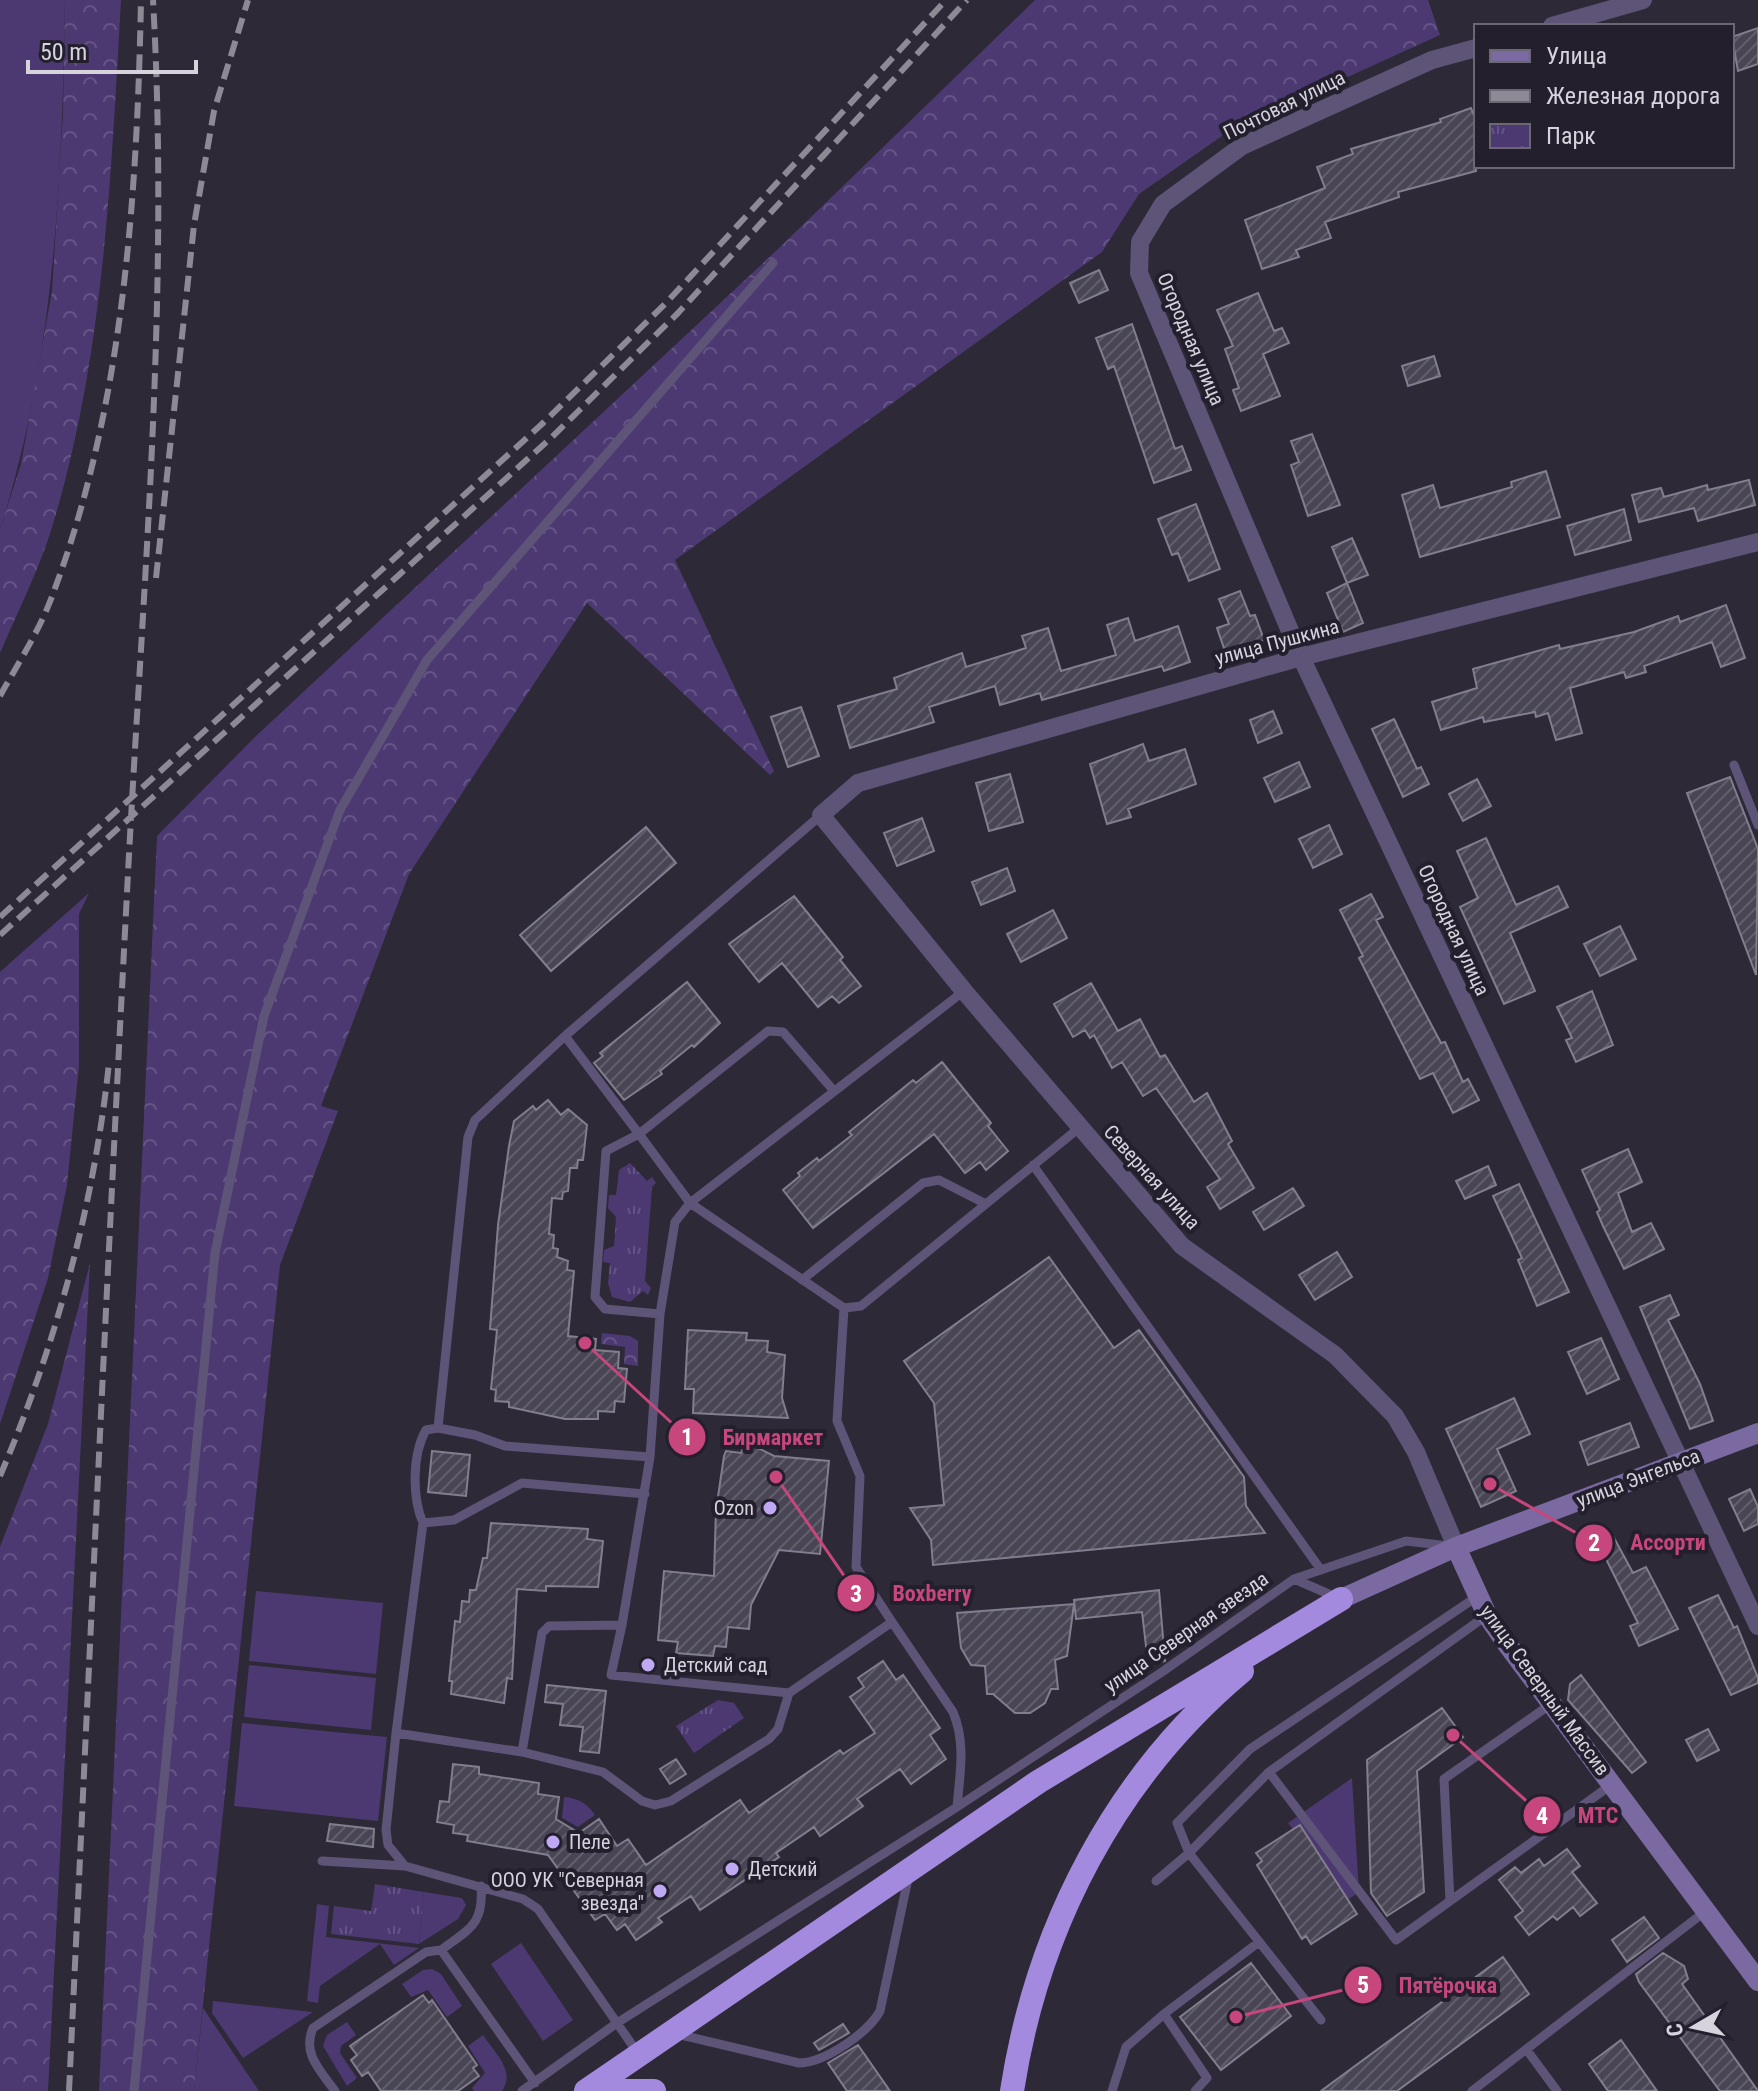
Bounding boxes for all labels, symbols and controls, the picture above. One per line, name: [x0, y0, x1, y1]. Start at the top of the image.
scale bar: [28, 24, 196, 74]
legend: [1474, 24, 1734, 168]
text: 50 m: [40, 38, 87, 66]
text: Улица: [1546, 42, 1607, 70]
street label: Почтовая улица: [1219, 65, 1349, 145]
text: Железная дорога: [1546, 82, 1720, 110]
text: Парк: [1546, 122, 1596, 150]
street label: Огородная улица: [1152, 269, 1230, 409]
street label: улица Пушкина: [1212, 614, 1342, 670]
street label: Огородная улица: [1413, 861, 1495, 999]
street label: Северная улица: [1099, 1120, 1205, 1234]
callout: Бирмаркет: [667, 1414, 840, 1460]
text: 1: [681, 1423, 693, 1451]
text: Бирмаркет: [723, 1425, 823, 1450]
street label: улица Энгельса: [1573, 1443, 1703, 1513]
place label: Ozon: [714, 1496, 754, 1520]
marker: Ozon: [761, 1499, 779, 1517]
callout: Ассорти: [1574, 1520, 1722, 1566]
text: 2: [1588, 1529, 1600, 1557]
text: Ассорти: [1630, 1530, 1706, 1555]
street label: улица Северная звезда: [1099, 1566, 1273, 1698]
callout: Boxberry: [836, 1570, 987, 1616]
text: 3: [850, 1580, 862, 1608]
text: Boxberry: [893, 1581, 972, 1606]
street label: улица Северный Массив: [1475, 1600, 1615, 1780]
place label: Детский сад: [664, 1653, 768, 1677]
marker: Детский сад: [639, 1656, 657, 1674]
callout: МТС: [1522, 1792, 1634, 1838]
text: 4: [1536, 1802, 1548, 1830]
text: МТС: [1578, 1803, 1618, 1828]
place label: Пеле: [569, 1830, 610, 1854]
marker: Пеле: [544, 1833, 562, 1851]
place label: Детский: [748, 1857, 817, 1881]
marker: Детский: [723, 1860, 741, 1878]
place label: ООО УК "Северная звезда": [491, 1868, 644, 1915]
marker: ООО УК "Северная звезда": [651, 1882, 669, 1900]
callout: Пятёрочка: [1343, 1962, 1513, 2008]
text: 5: [1357, 1971, 1369, 1999]
text: Пятёрочка: [1399, 1973, 1497, 1998]
north arrow: [1654, 1987, 1734, 2067]
text: С: [1661, 2022, 1688, 2038]

